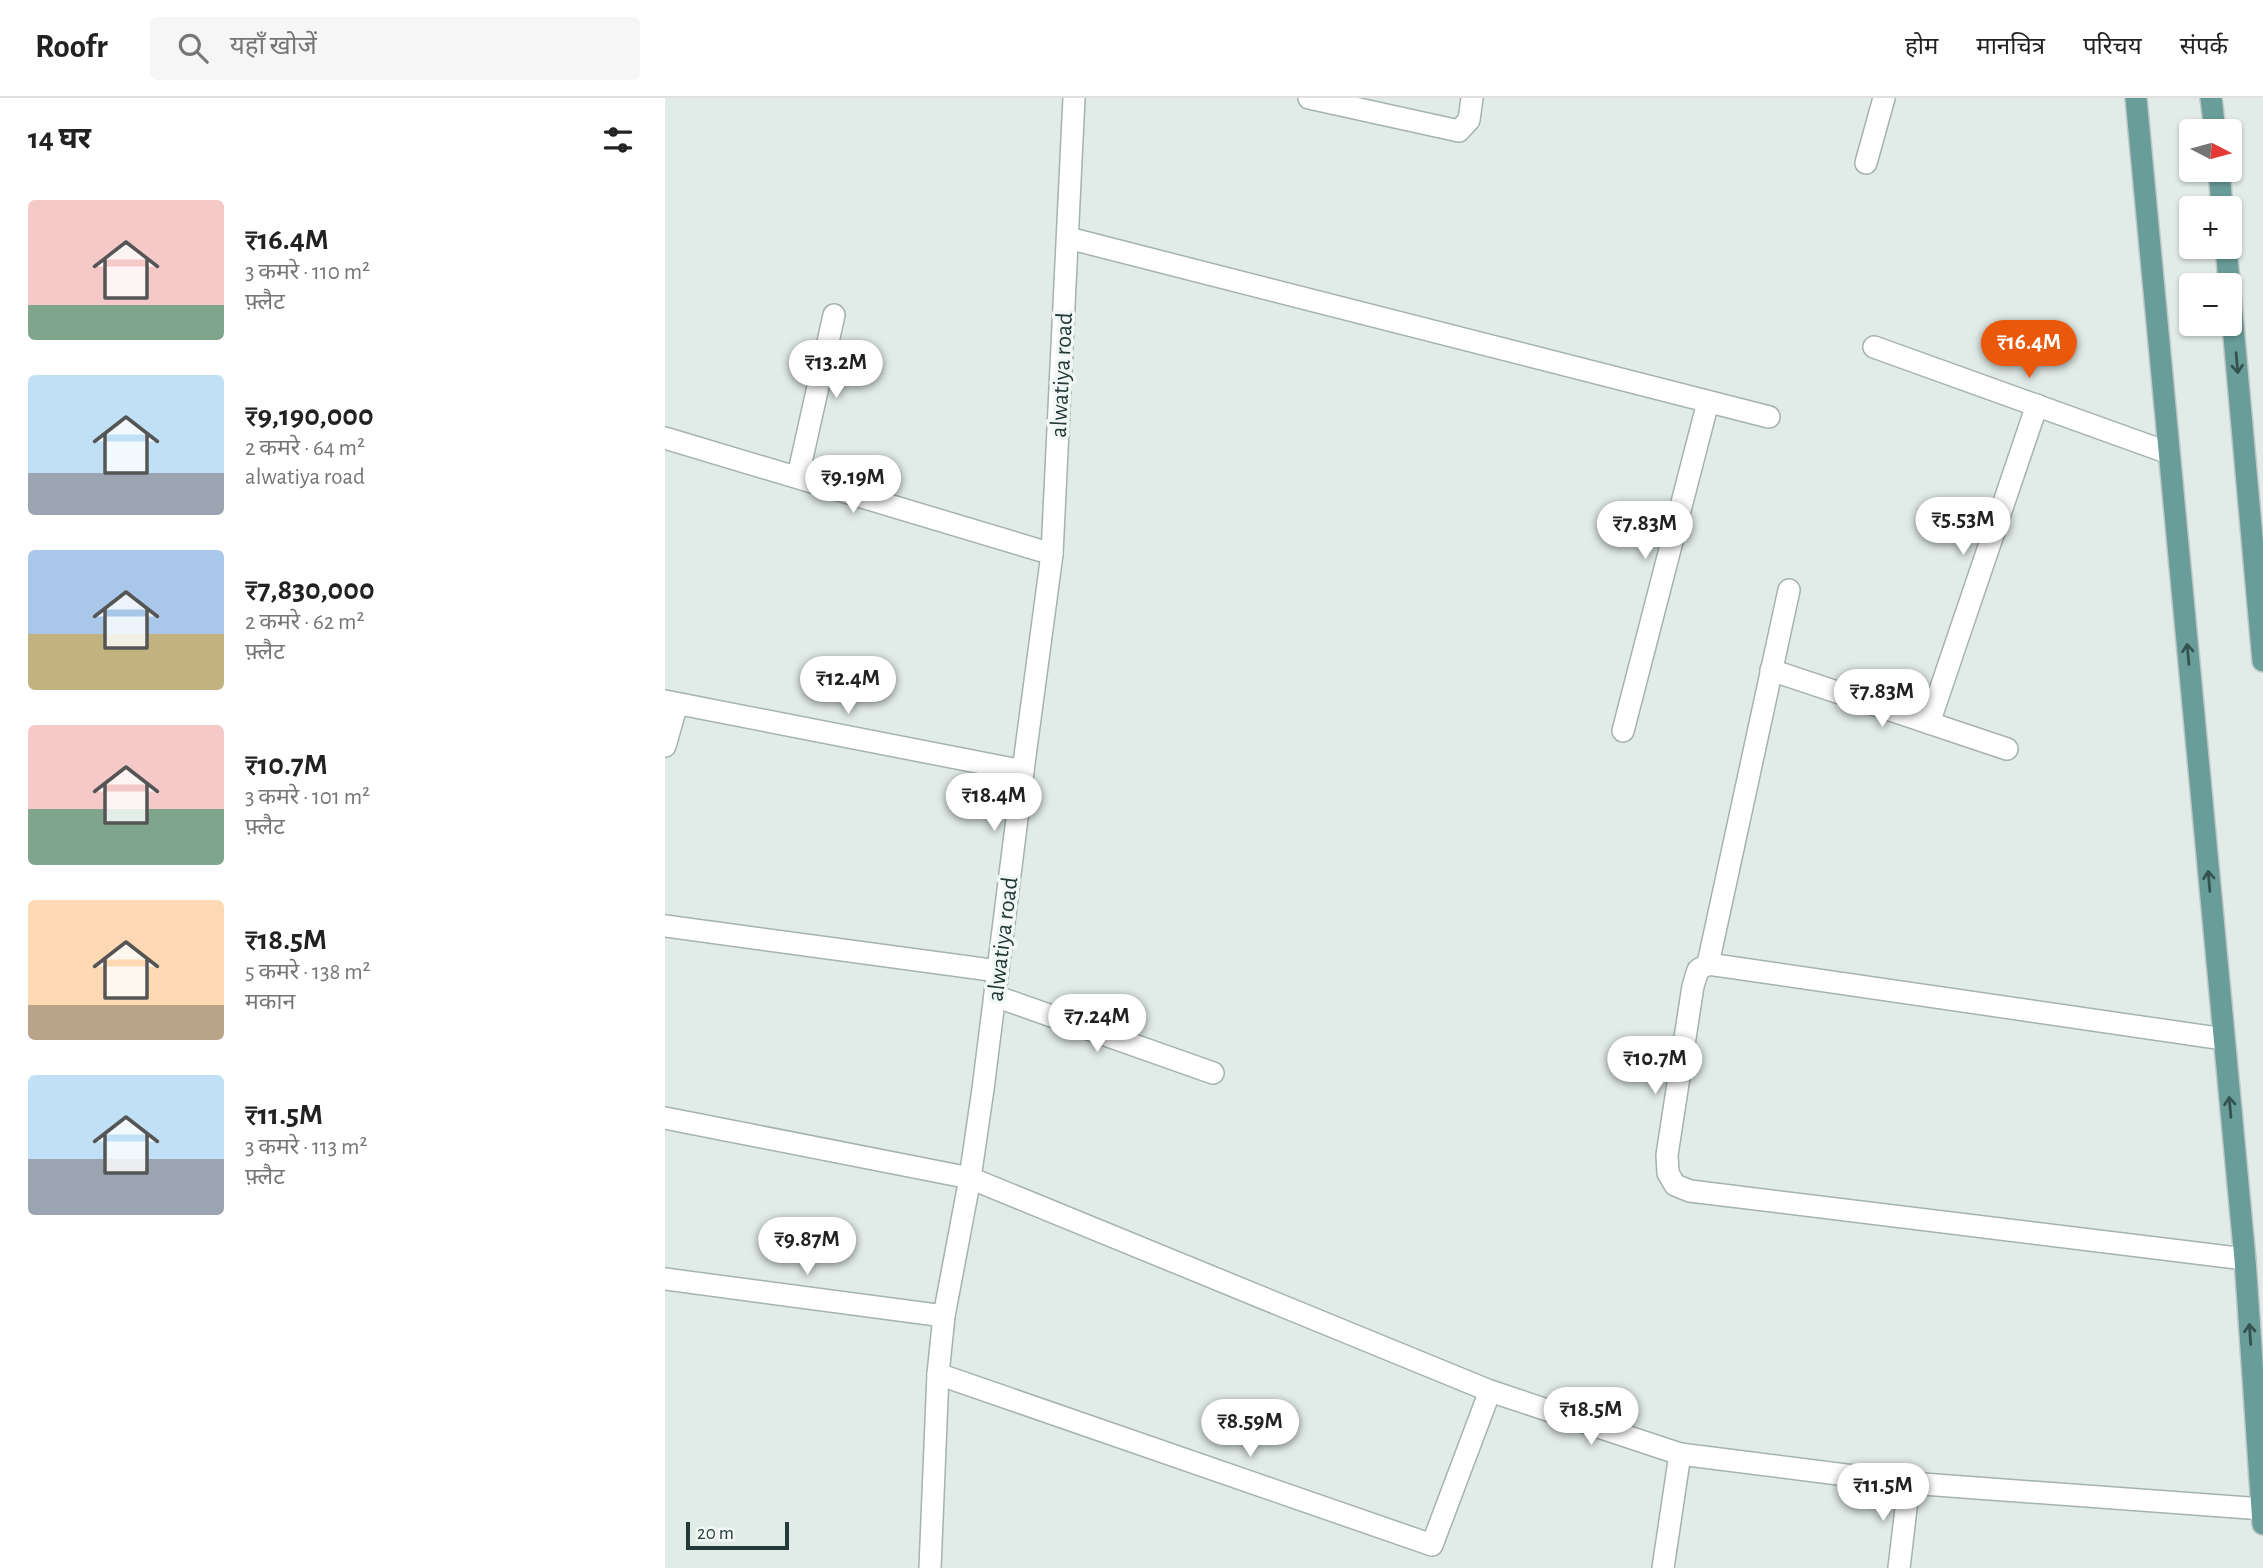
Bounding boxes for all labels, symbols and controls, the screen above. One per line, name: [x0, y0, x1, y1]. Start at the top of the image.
search box: [150, 17, 640, 80]
icon: search: [174, 29, 212, 67]
text: Roofr: [35, 31, 108, 64]
text: यहाँ खोजें: [230, 33, 317, 59]
text: होम: [1905, 35, 1938, 59]
text: मानचित्र: [1976, 35, 2045, 59]
text: परिचय: [2083, 35, 2142, 59]
text: संपर्क: [2180, 35, 2228, 59]
north arrow: [2179, 119, 2242, 182]
map controls: [2179, 119, 2242, 336]
icon: filters: [599, 121, 637, 159]
text: 14 घर: [28, 124, 91, 154]
button: +: [2179, 196, 2242, 259]
text: ₹16.4M: [245, 225, 329, 255]
icon: home: [84, 228, 168, 312]
text: 3 कमरे · 110 m²: [245, 261, 370, 284]
button: −: [2179, 273, 2242, 336]
text: फ़्लैट: [245, 291, 285, 314]
street label: alwatiya road: [1047, 312, 1077, 438]
pin: ₹16.4M: [1972, 320, 2086, 380]
text: ₹16.4M: [1997, 331, 2061, 354]
pin: ₹13.2M: [779, 341, 893, 400]
text: ₹13.2M: [805, 351, 867, 374]
one-way arrow: [2231, 352, 2244, 374]
text: ₹9,190,000: [245, 401, 374, 431]
icon: home: [84, 403, 168, 487]
text: 2 कमरे · 64 m²: [245, 437, 365, 460]
pin: ₹9.19M: [796, 456, 910, 515]
text: alwatiya road: [245, 466, 365, 489]
text: ₹9.19M: [821, 466, 885, 489]
pin: ₹5.53M: [1906, 498, 2020, 557]
pin: ₹7.83M: [1588, 502, 1702, 561]
text: ₹5.53M: [1931, 508, 1995, 531]
text: ₹7.83M: [1613, 512, 1677, 535]
text: ₹7,830,000: [245, 575, 375, 605]
icon: home: [84, 578, 168, 662]
text: 2 कमरे · 62 m²: [245, 611, 364, 634]
text: फ़्लैट: [245, 641, 285, 664]
one-way arrow: [2181, 643, 2194, 666]
pin: ₹12.4M: [791, 656, 905, 716]
text: ₹12.4M: [816, 667, 880, 690]
pin: ₹7.83M: [1825, 670, 1939, 729]
text: ₹7.83M: [1850, 680, 1914, 703]
text: ₹10.7M: [245, 750, 328, 780]
icon: home: [84, 753, 168, 837]
pin: ₹18.4M: [937, 774, 1051, 833]
text: ₹18.4M: [962, 784, 1026, 807]
text: 3 कमरे · 101 m²: [245, 786, 370, 809]
text: फ़्लैट: [245, 816, 285, 839]
one-way arrow: [2202, 870, 2215, 892]
street label: alwatiya road: [983, 876, 1023, 1003]
text: ₹18.5M: [245, 925, 327, 955]
icon: home: [84, 928, 168, 1012]
text: 5 कमरे · 138 m²: [245, 961, 371, 984]
text: मकान: [245, 991, 295, 1014]
pin: ₹7.24M: [1040, 995, 1154, 1054]
text: ₹7.24M: [1064, 1005, 1130, 1028]
pin: ₹10.7M: [1598, 1037, 1712, 1096]
text: ₹10.7M: [1623, 1047, 1687, 1070]
one-way arrow: [2223, 1096, 2236, 1119]
text: ₹11.5M: [245, 1100, 323, 1130]
icon: home: [84, 1103, 168, 1187]
text: 3 कमरे · 113 m²: [245, 1136, 367, 1159]
text: फ़्लैट: [245, 1166, 285, 1189]
pin: ₹9.87M: [750, 1218, 864, 1277]
text: ₹9.87M: [774, 1228, 840, 1251]
one-way arrow: [2243, 1323, 2256, 1346]
pin: ₹18.5M: [1534, 1388, 1648, 1447]
text: ₹18.5M: [1560, 1398, 1622, 1421]
pin: ₹8.59M: [1193, 1400, 1307, 1459]
text: ₹8.59M: [1217, 1410, 1283, 1433]
pin: ₹11.5M: [1826, 1464, 1940, 1523]
text: ₹11.5M: [1853, 1474, 1913, 1497]
scale bar: [686, 1519, 789, 1551]
text: 20 m: [697, 1524, 734, 1543]

